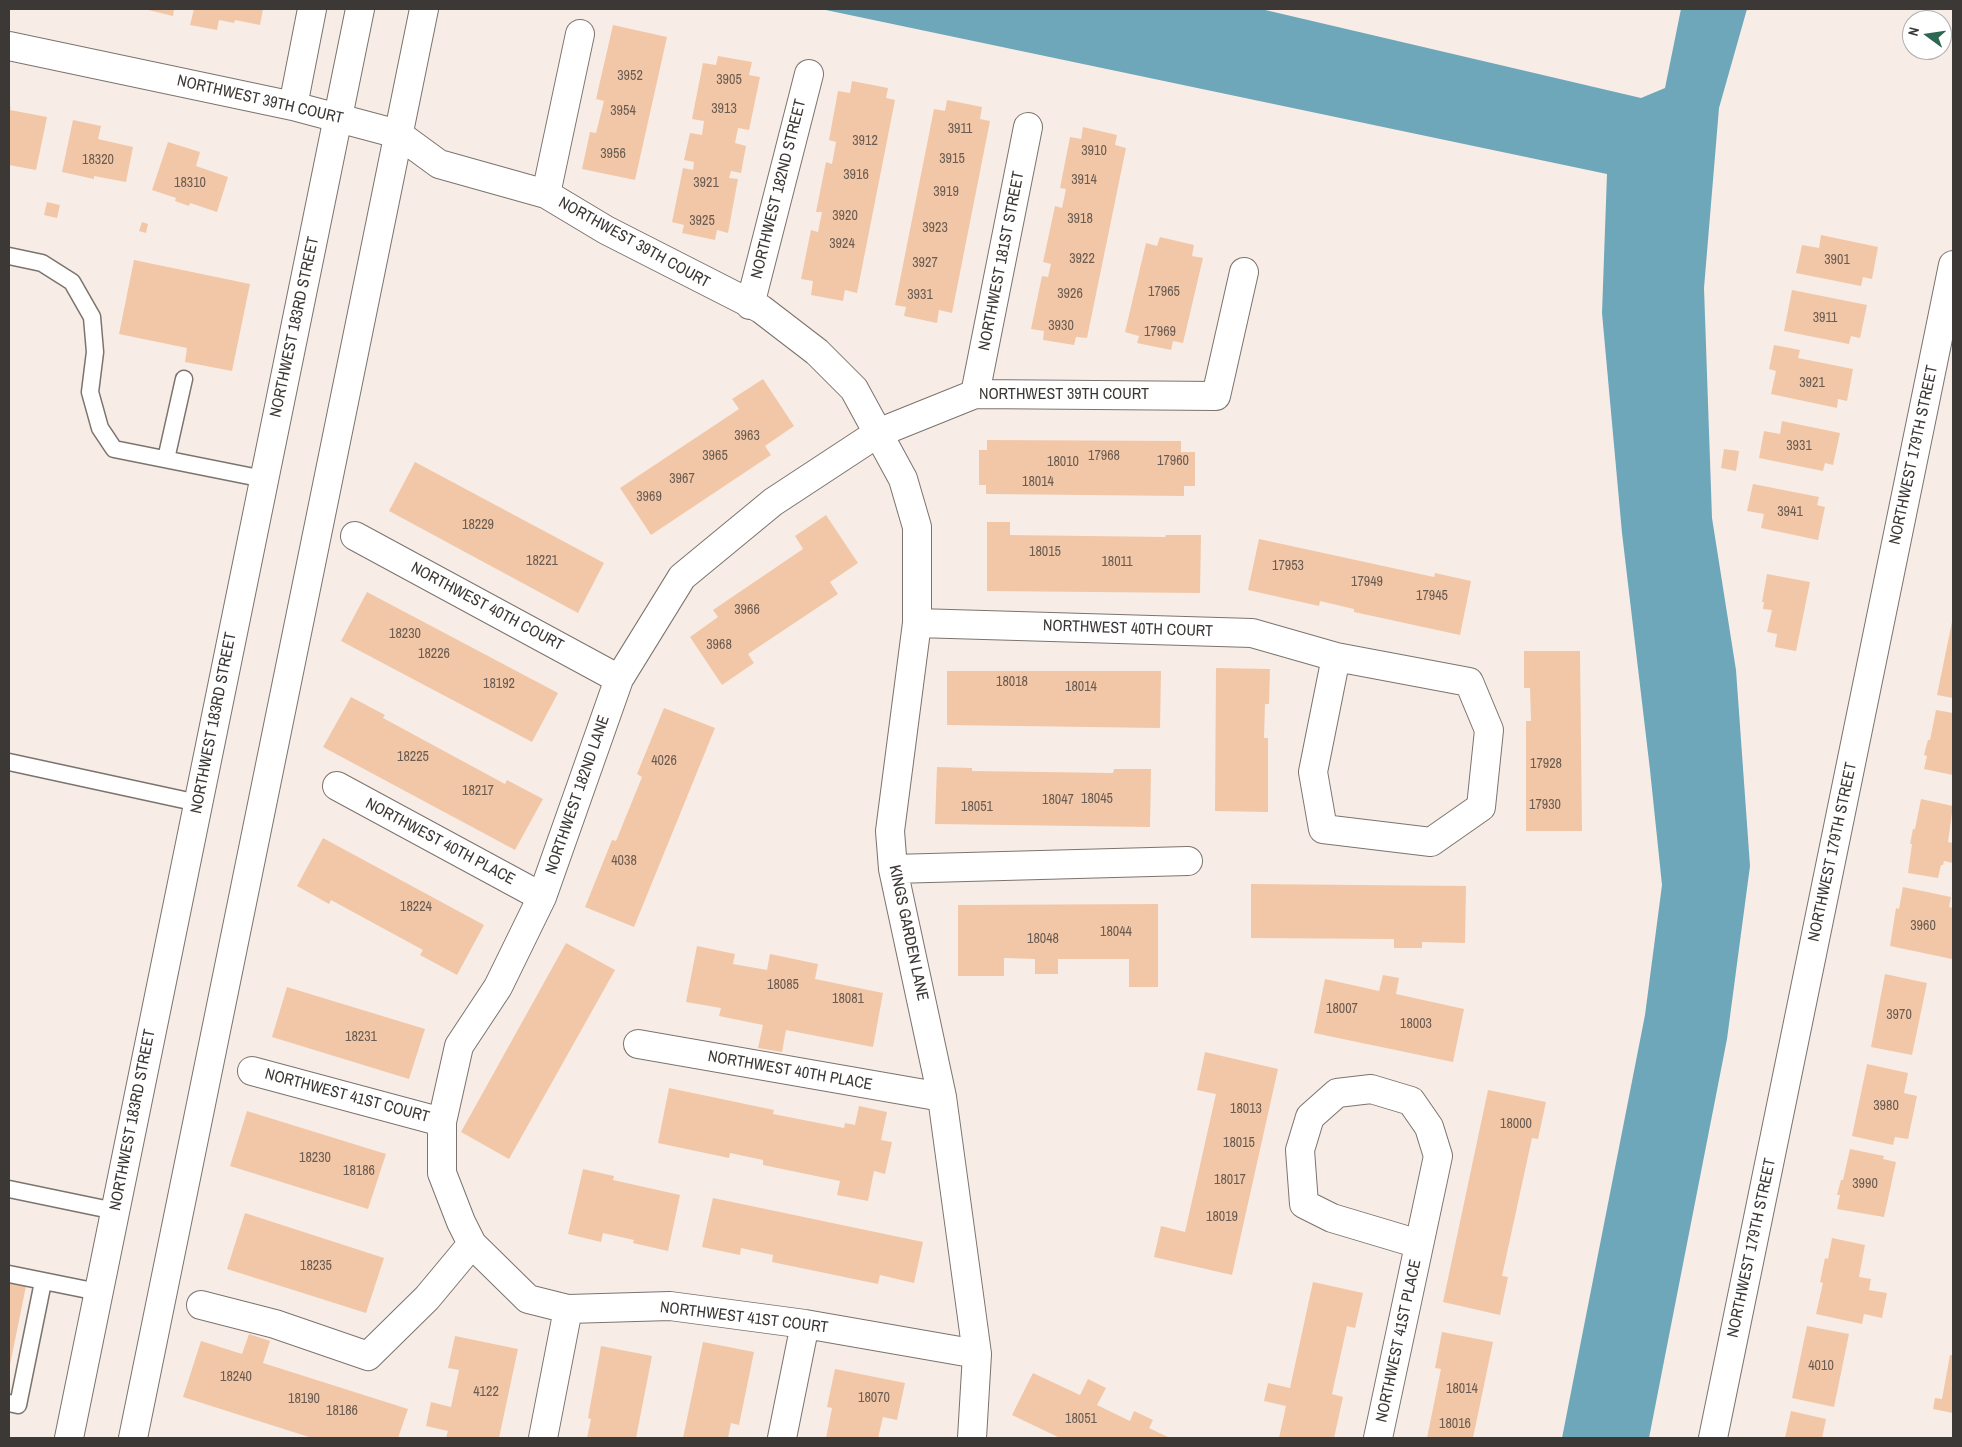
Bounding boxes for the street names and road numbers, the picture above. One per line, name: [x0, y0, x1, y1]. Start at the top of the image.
street label: NORTHWEST 39TH COURT: [175, 72, 345, 128]
street label: NORTHWEST 182ND STREET: [747, 97, 811, 281]
street label: NORTHWEST 181ST STREET: [975, 170, 1029, 352]
street label: NORTHWEST 39TH COURT: [555, 193, 713, 293]
street label: NORTHWEST 183RD STREET: [266, 235, 324, 419]
street label: NORTHWEST 179TH STREET: [1886, 364, 1942, 546]
street label: NORTHWEST 39TH COURT: [979, 385, 1149, 405]
street label: NORTHWEST 40TH COURT: [407, 559, 567, 655]
street label: NORTHWEST 40TH COURT: [1043, 616, 1213, 642]
street label: NORTHWEST 183RD STREET: [187, 631, 241, 815]
street label: NORTHWEST 182ND LANE: [542, 713, 614, 877]
street label: NORTHWEST 179TH STREET: [1805, 761, 1861, 943]
street label: NORTHWEST 40TH PLACE: [362, 794, 518, 890]
street label: KINGS GARDEN LANE: [884, 863, 932, 1003]
street label: NORTHWEST 183RD STREET: [106, 1028, 160, 1212]
street label: NORTHWEST 40TH PLACE: [706, 1047, 874, 1095]
street label: NORTHWEST 41ST COURT: [263, 1065, 431, 1127]
street label: NORTHWEST 179TH STREET: [1724, 1157, 1780, 1339]
street label: NORTHWEST 41ST PLACE: [1372, 1258, 1426, 1424]
street label: NORTHWEST 41ST COURT: [659, 1298, 829, 1338]

